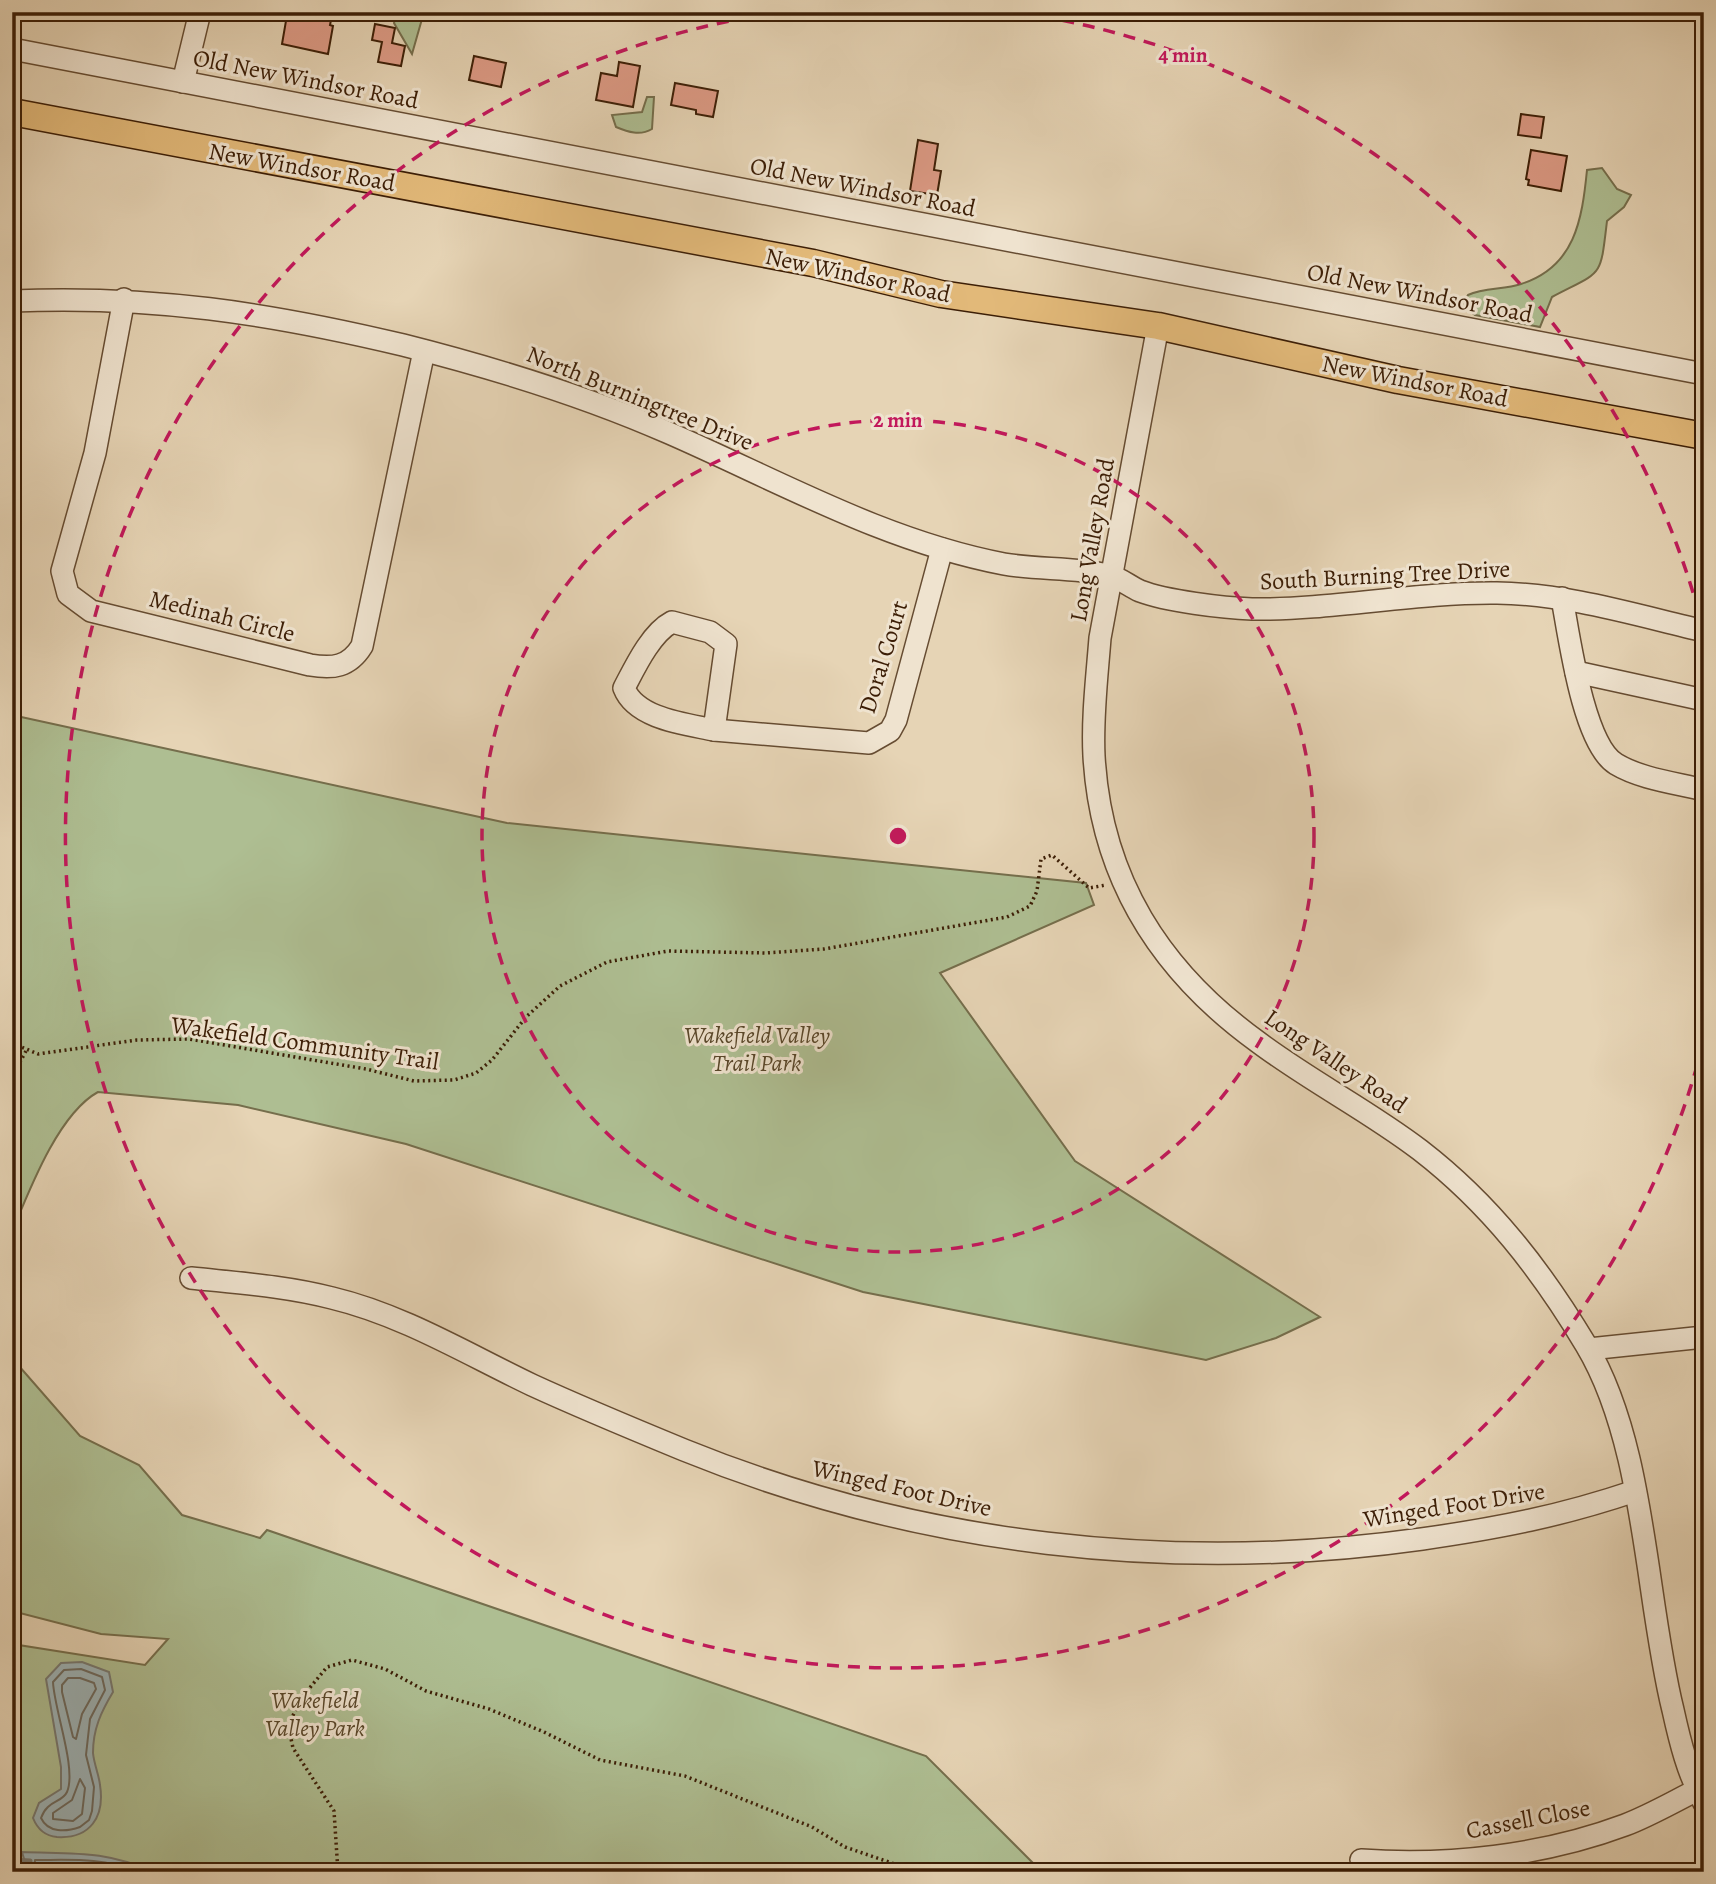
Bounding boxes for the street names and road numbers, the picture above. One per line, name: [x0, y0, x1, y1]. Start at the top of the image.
street label: Old New Windsor Road: [191, 41, 422, 117]
street label: New Windsor Road: [206, 135, 398, 199]
street label: Old New Windsor Road: [748, 149, 979, 225]
street label: New Windsor Road: [762, 240, 954, 310]
street label: Old New Windsor Road: [1305, 255, 1536, 331]
street label: North Burningtree Drive: [522, 338, 758, 458]
street label: New Windsor Road: [1319, 347, 1511, 415]
street label: Long Valley Road: [1062, 455, 1122, 624]
street label: South Burning Tree Drive: [1259, 552, 1511, 598]
street label: Medinah Circle: [146, 582, 298, 650]
street label: Doral Court: [851, 597, 915, 717]
street label: Long Valley Road: [1258, 1001, 1414, 1121]
street label: Wakefield Community Trail: [168, 1008, 441, 1078]
street label: Winged Foot Drive: [808, 1452, 995, 1524]
street label: Winged Foot Drive: [1360, 1475, 1547, 1535]
street label: Cassell Close: [1463, 1791, 1593, 1847]

